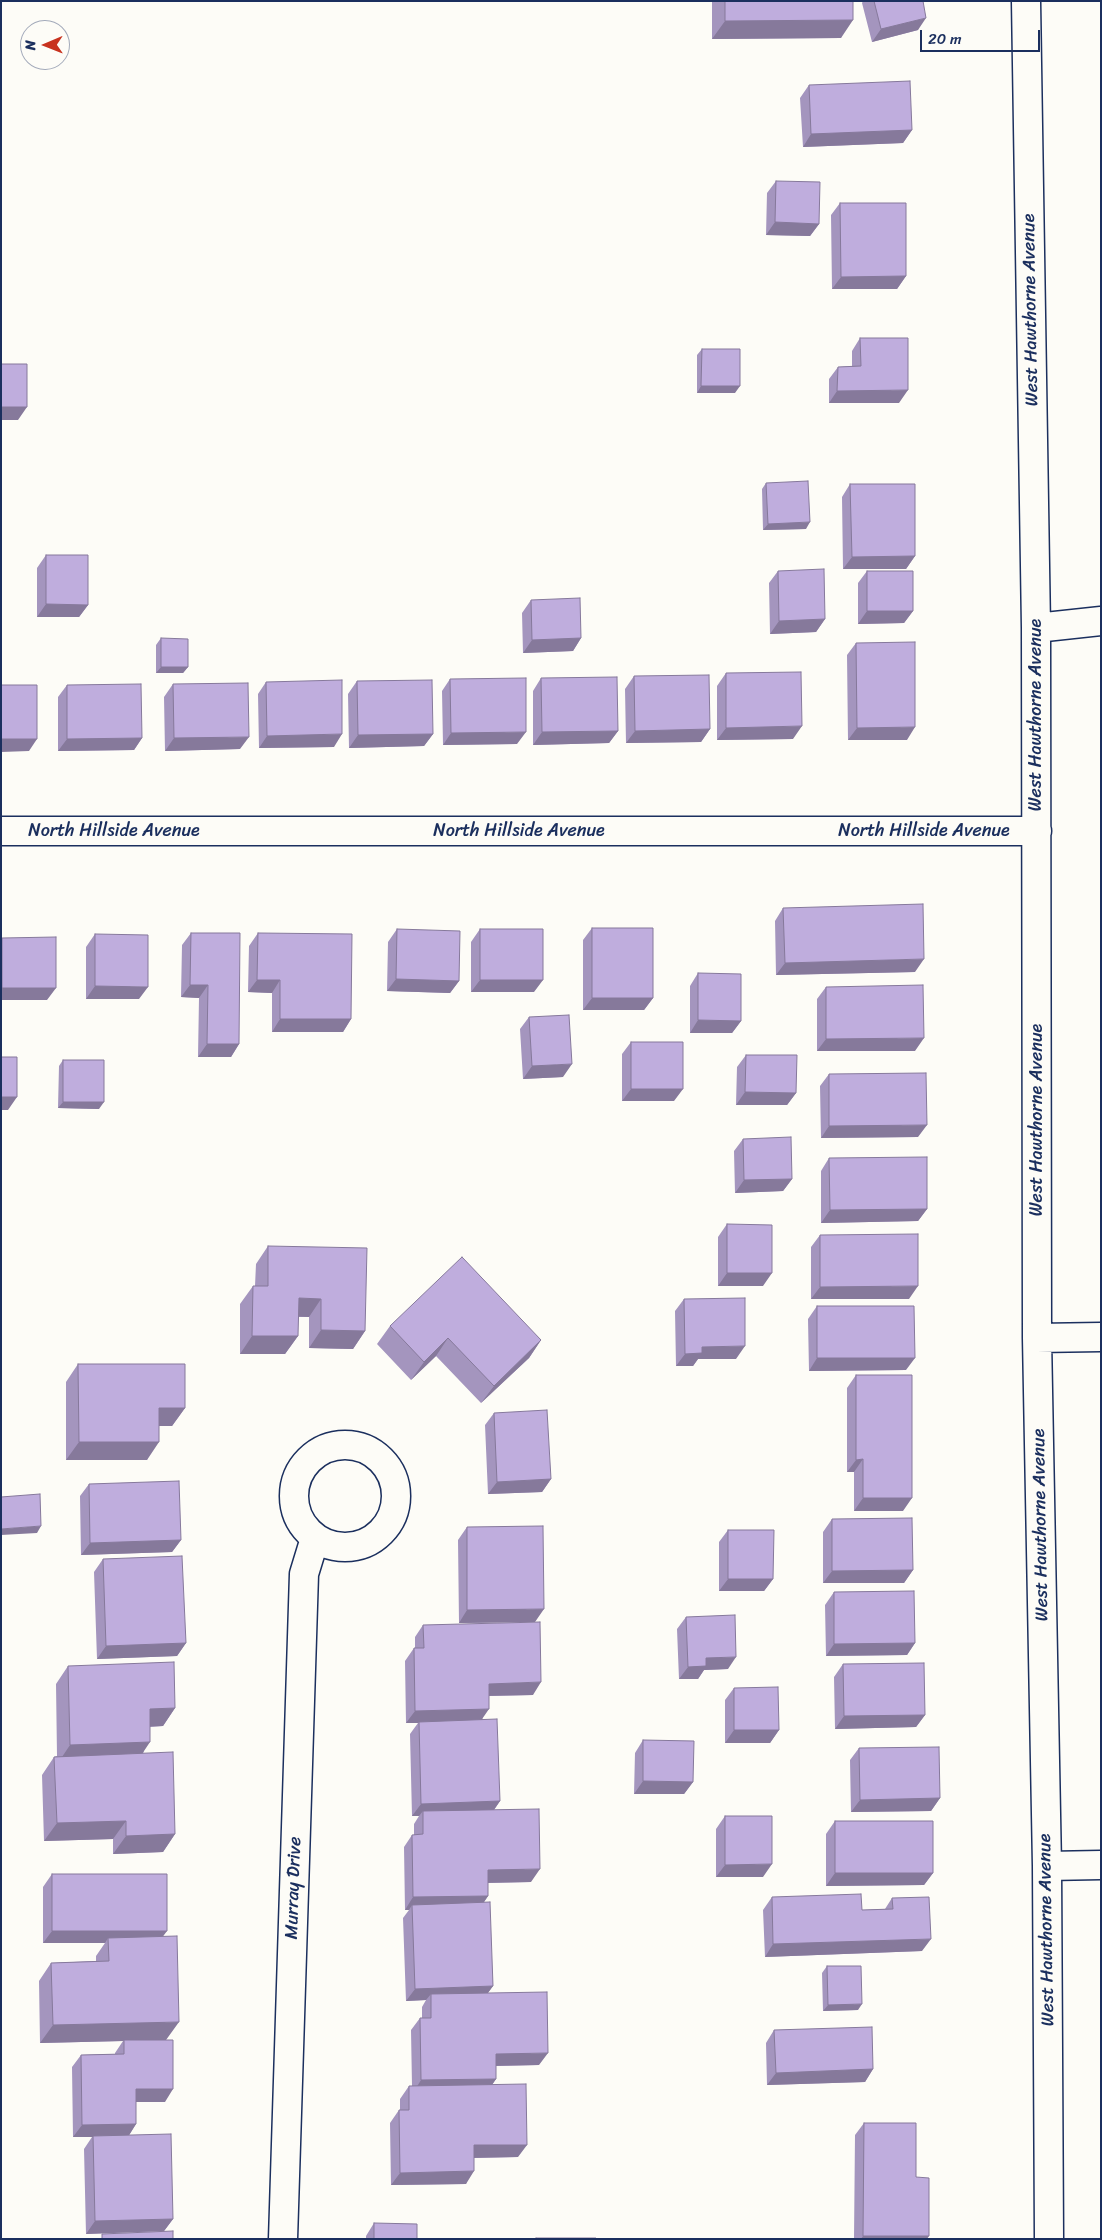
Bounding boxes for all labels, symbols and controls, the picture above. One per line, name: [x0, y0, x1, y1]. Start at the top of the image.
north arrow: [20, 20, 70, 70]
scale bar: [922, 20, 1042, 52]
text: 20 m: [928, 26, 962, 52]
text: N: [18, 40, 43, 50]
street label: West Hawthorne Avenue: [1019, 214, 1043, 406]
street label: West Hawthorne Avenue: [1025, 619, 1047, 811]
street label: North Hillside Avenue: [28, 820, 200, 842]
street label: North Hillside Avenue: [433, 820, 605, 842]
street label: North Hillside Avenue: [838, 820, 1010, 842]
street label: West Hawthorne Avenue: [1026, 1024, 1048, 1216]
street label: West Hawthorne Avenue: [1029, 1429, 1053, 1621]
street label: West Hawthorne Avenue: [1035, 1834, 1059, 2026]
street label: Murray Drive: [281, 1836, 307, 1940]

